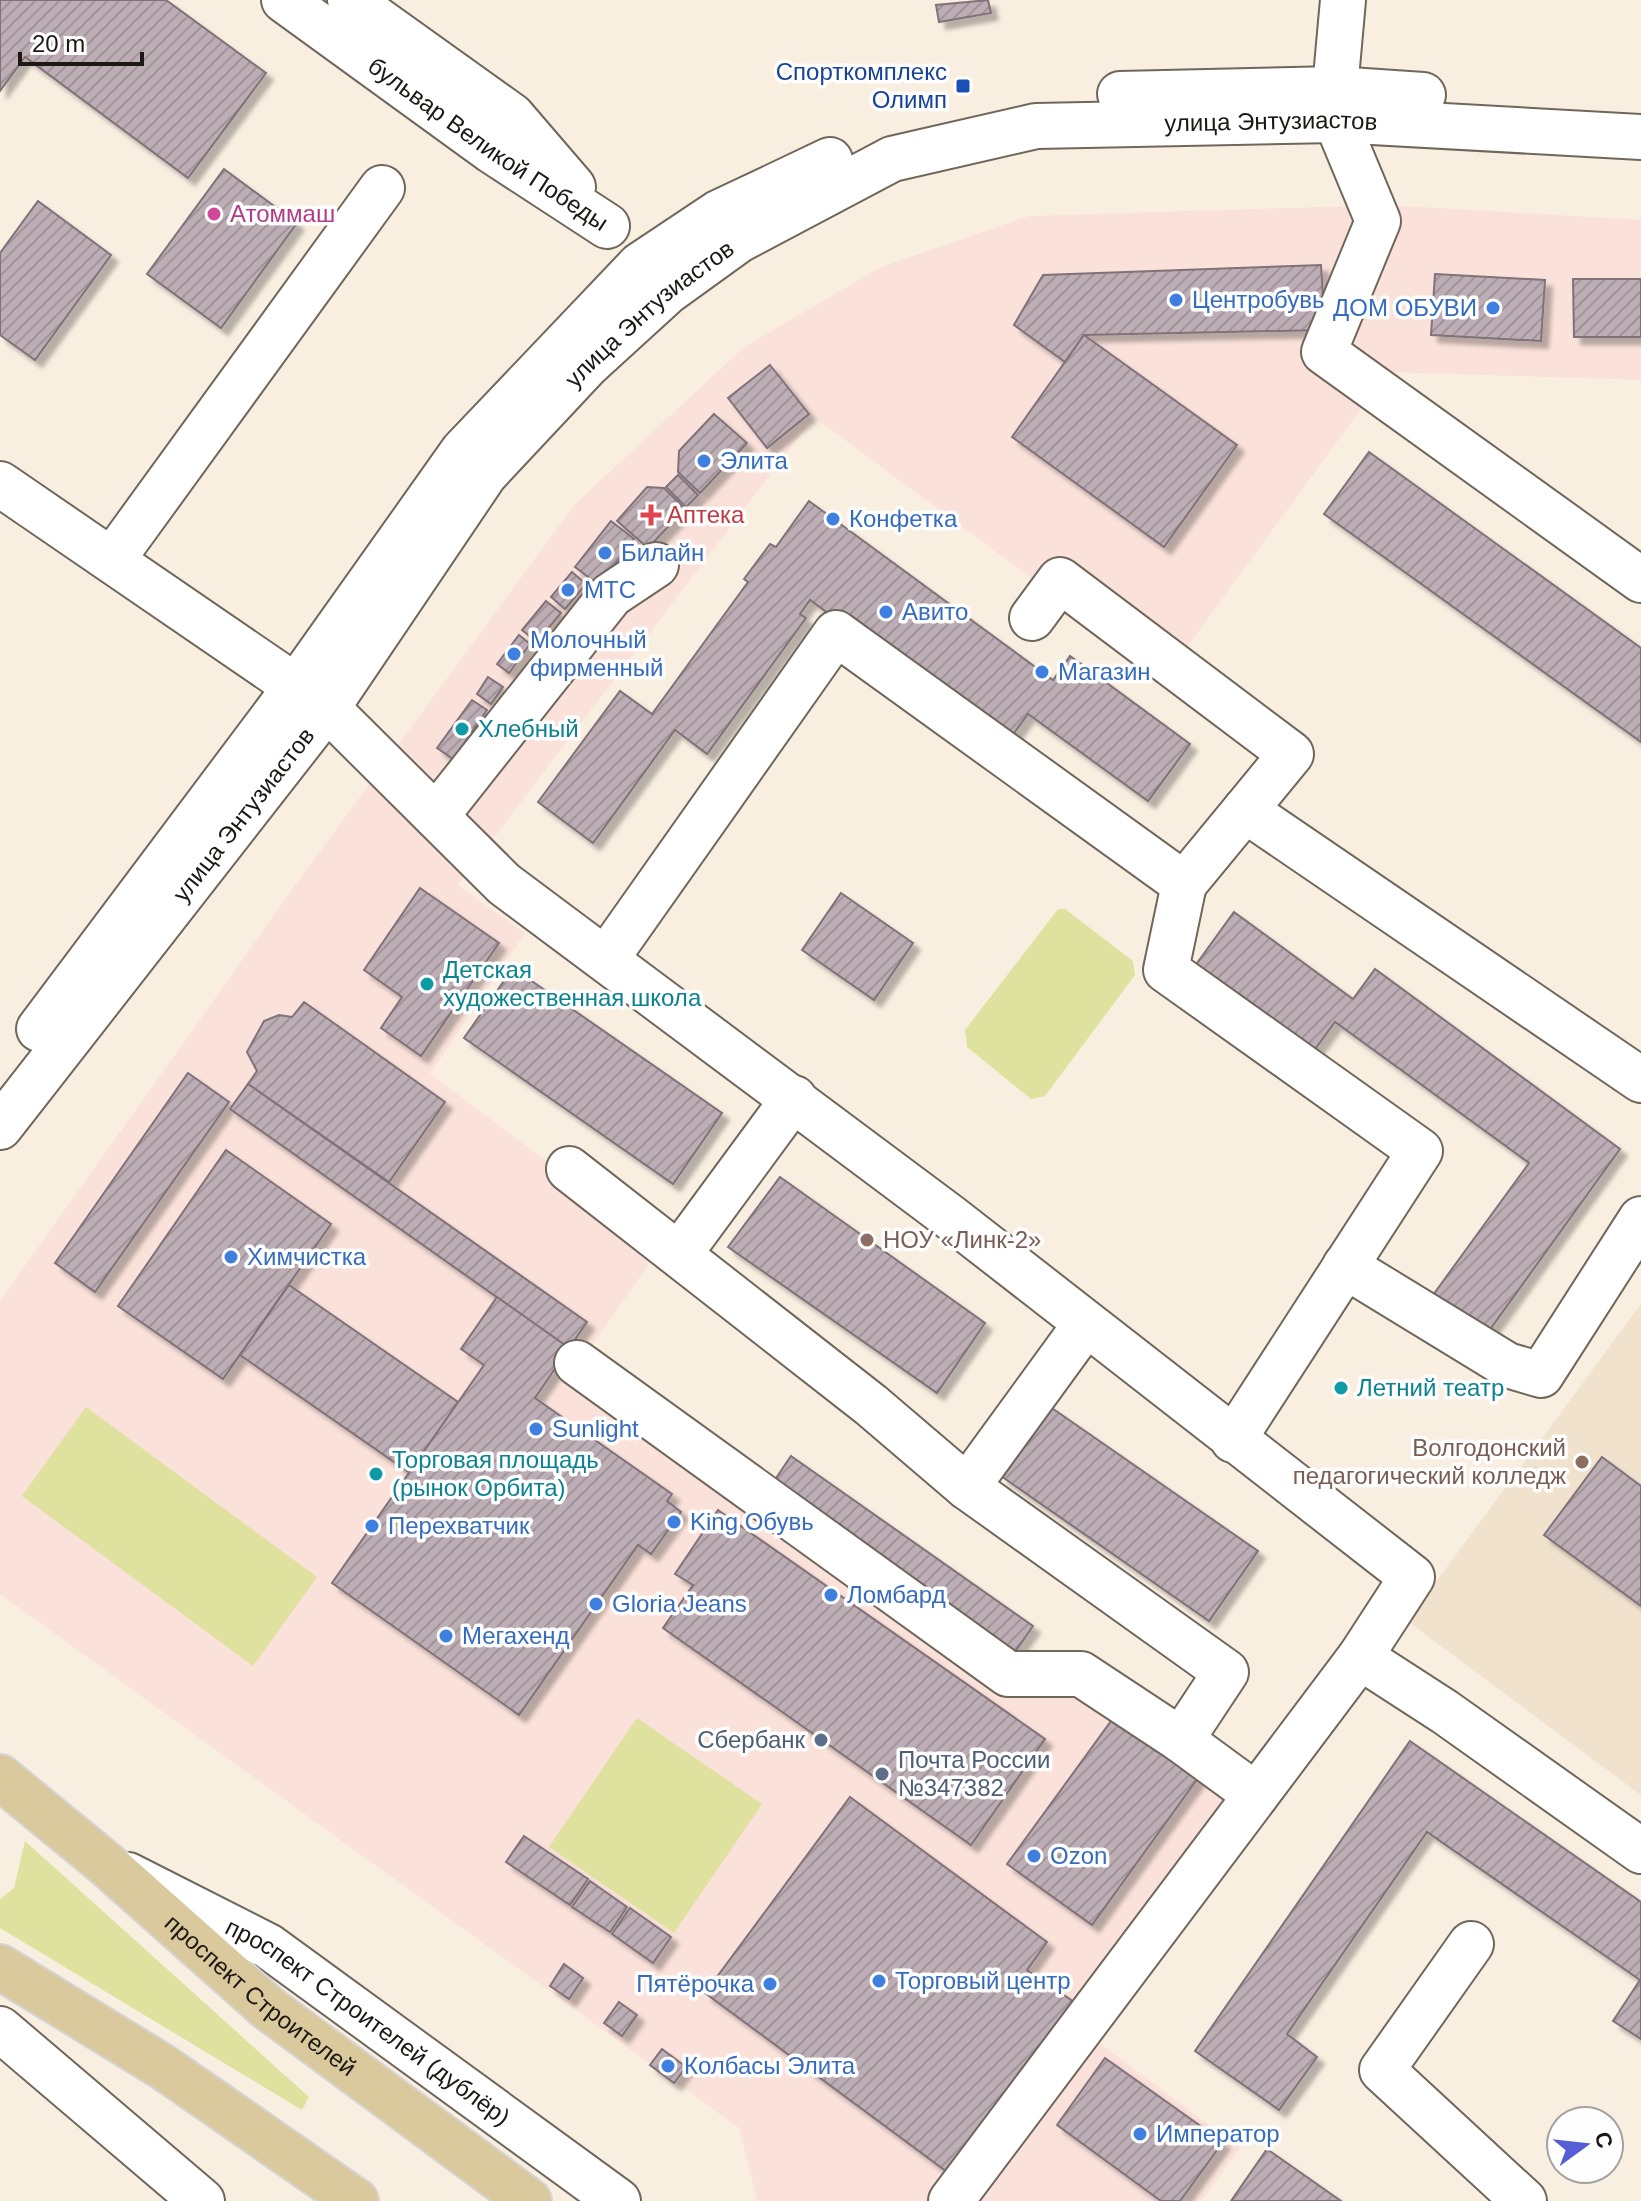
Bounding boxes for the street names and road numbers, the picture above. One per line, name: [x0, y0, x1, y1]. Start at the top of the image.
street label: бульвар Великой Победы: [363, 52, 613, 236]
street label: улица Энтузиастов: [1164, 106, 1378, 136]
street label: улица Энтузиастов: [559, 234, 739, 393]
street label: улица Энтузиастов: [167, 722, 319, 907]
street label: проспект Строителей: [160, 1909, 361, 2081]
street label: проспект Строителей (дублёр): [221, 1913, 515, 2131]

